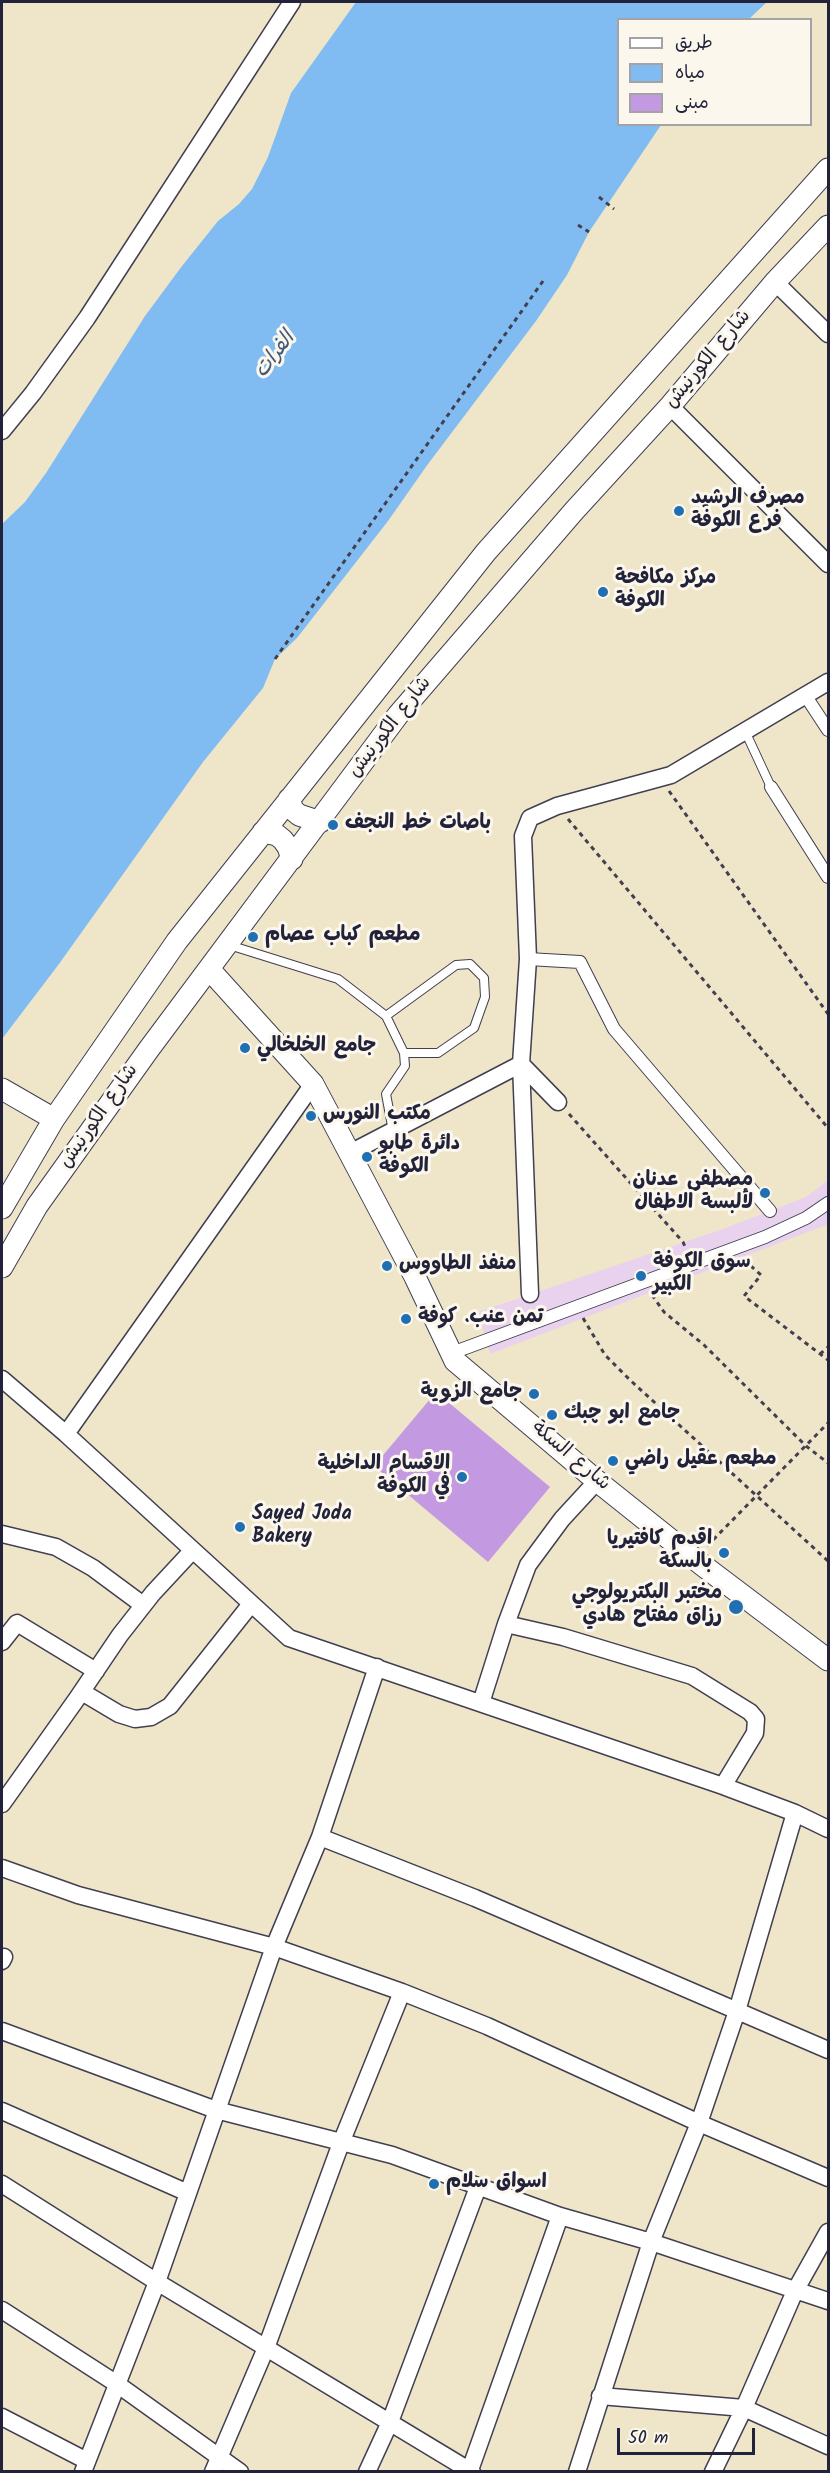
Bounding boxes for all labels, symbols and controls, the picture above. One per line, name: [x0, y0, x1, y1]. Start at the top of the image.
legend: [617, 18, 812, 126]
text: طريق: [675, 29, 713, 58]
text: مياه: [675, 59, 705, 88]
text: مبنى: [675, 89, 709, 118]
street label: شارع الكورنيش: [661, 306, 757, 414]
water label: الفرات: [250, 328, 302, 384]
place label: مصرف الرشيد فرع الكوفة: [691, 488, 805, 535]
marker: مصرف الرشيد فرع الكوفة: [672, 504, 686, 518]
place label: مركز مكافحة الكوفة: [615, 568, 716, 615]
marker: مركز مكافحة الكوفة: [596, 585, 610, 599]
street label: شارع الكورنيش: [344, 673, 438, 783]
place label: باصات خط النجف: [345, 813, 491, 837]
marker: باصات خط النجف: [326, 818, 340, 832]
place label: مطعم كباب عصام: [265, 925, 420, 949]
marker: مطعم كباب عصام: [246, 930, 260, 944]
place label: جامع الخلخالي: [257, 1036, 376, 1060]
marker: جامع الخلخالي: [238, 1041, 252, 1055]
street label: شارع الكورنيش: [55, 1060, 145, 1174]
place label: مكتب النورس: [323, 1104, 431, 1128]
marker: مكتب النورس: [304, 1109, 318, 1123]
place label: دائرة طابو الكوفة: [379, 1134, 460, 1181]
marker: دائرة طابو الكوفة: [360, 1150, 374, 1164]
place label: مصطفى عدنان لألبسة الاطفال: [632, 1170, 753, 1217]
marker: مصطفى عدنان لألبسة الاطفال: [758, 1186, 772, 1200]
place label: سوق الكوفة الكبير: [653, 1252, 751, 1299]
place label: منفذ الطاووس: [399, 1254, 516, 1278]
marker: منفذ الطاووس: [380, 1259, 394, 1273]
marker: سوق الكوفة الكبير: [634, 1269, 648, 1283]
place label: تمن عنب. كوفة: [418, 1307, 543, 1331]
marker: تمن عنب. كوفة: [399, 1312, 413, 1326]
place label: جامع الزوية: [421, 1382, 522, 1406]
marker: جامع الزوية: [527, 1387, 541, 1401]
place label: جامع ابو چبك: [564, 1403, 680, 1427]
marker: جامع ابو چبك: [545, 1408, 559, 1422]
street label: شارع السكة: [525, 1417, 615, 1497]
place label: مطعم عقيل راضي: [625, 1449, 777, 1473]
place label: الاقسام الداخلية في الكوفة: [318, 1454, 450, 1501]
marker: مطعم عقيل راضي: [606, 1454, 620, 1468]
marker: الاقسام الداخلية في الكوفة: [455, 1470, 469, 1484]
place label: Sayed Joda Bakery: [252, 1504, 352, 1551]
marker: Sayed Joda Bakery: [233, 1520, 247, 1534]
place label: اقدم كافتيريا بالسكة: [607, 1529, 712, 1576]
marker: اقدم كافتيريا بالسكة: [717, 1546, 731, 1560]
place label: مختبر البكتريولوجي رزاق مفتاح هادي: [572, 1583, 722, 1630]
marker: مختبر البكتريولوجي رزاق مفتاح هادي: [727, 1598, 745, 1616]
place label: اسواق سلام: [446, 2172, 547, 2196]
marker: اسواق سلام: [427, 2177, 441, 2191]
scale bar: [620, 2416, 758, 2454]
text: 50 m: [628, 2424, 668, 2453]

